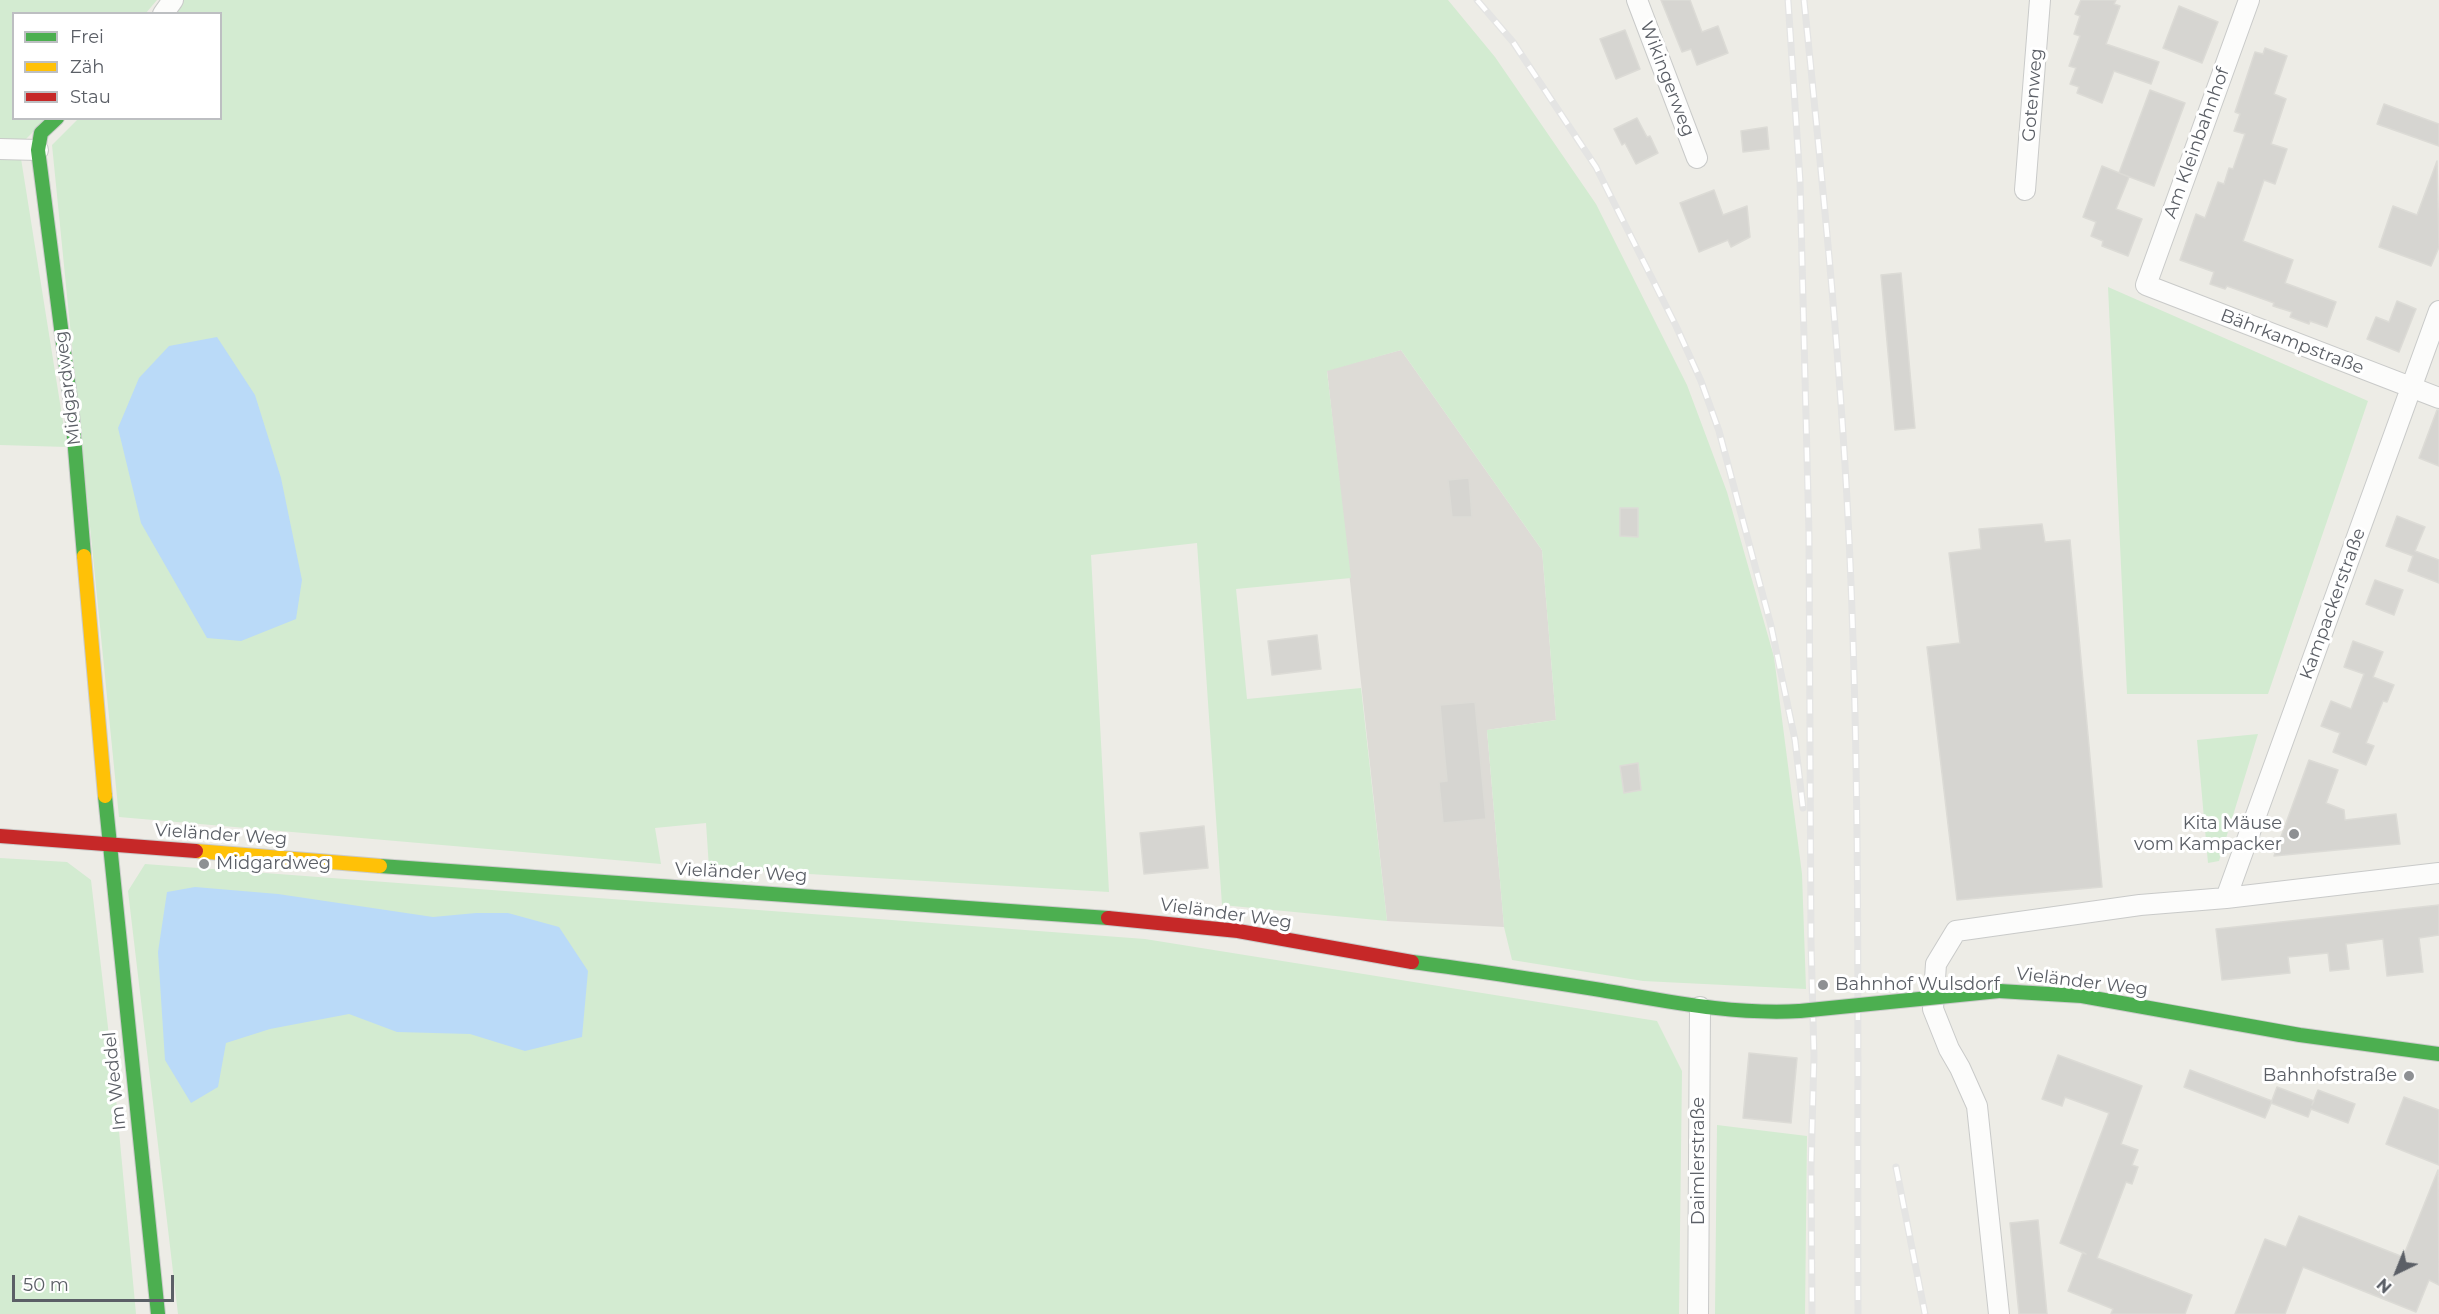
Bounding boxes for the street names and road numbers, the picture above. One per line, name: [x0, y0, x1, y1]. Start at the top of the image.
street label: Wikingerweg: [1635, 18, 1699, 140]
street label: Gotenweg: [2018, 47, 2048, 143]
street label: Am Kleinbahnhof: [2160, 65, 2234, 221]
street label: Bährkampstraße: [2217, 305, 2367, 379]
street label: Midgardweg: [50, 330, 86, 446]
street label: Kampackerstraße: [2296, 525, 2370, 683]
street label: Vieländer Weg: [154, 820, 288, 850]
street label: Vieländer Weg: [674, 859, 808, 887]
street label: Vieländer Weg: [1159, 894, 1293, 934]
street label: Vieländer Weg: [2015, 963, 2149, 1001]
street label: Im Weddel: [99, 1031, 131, 1131]
street label: Daimlerstraße: [1688, 1097, 1710, 1225]

